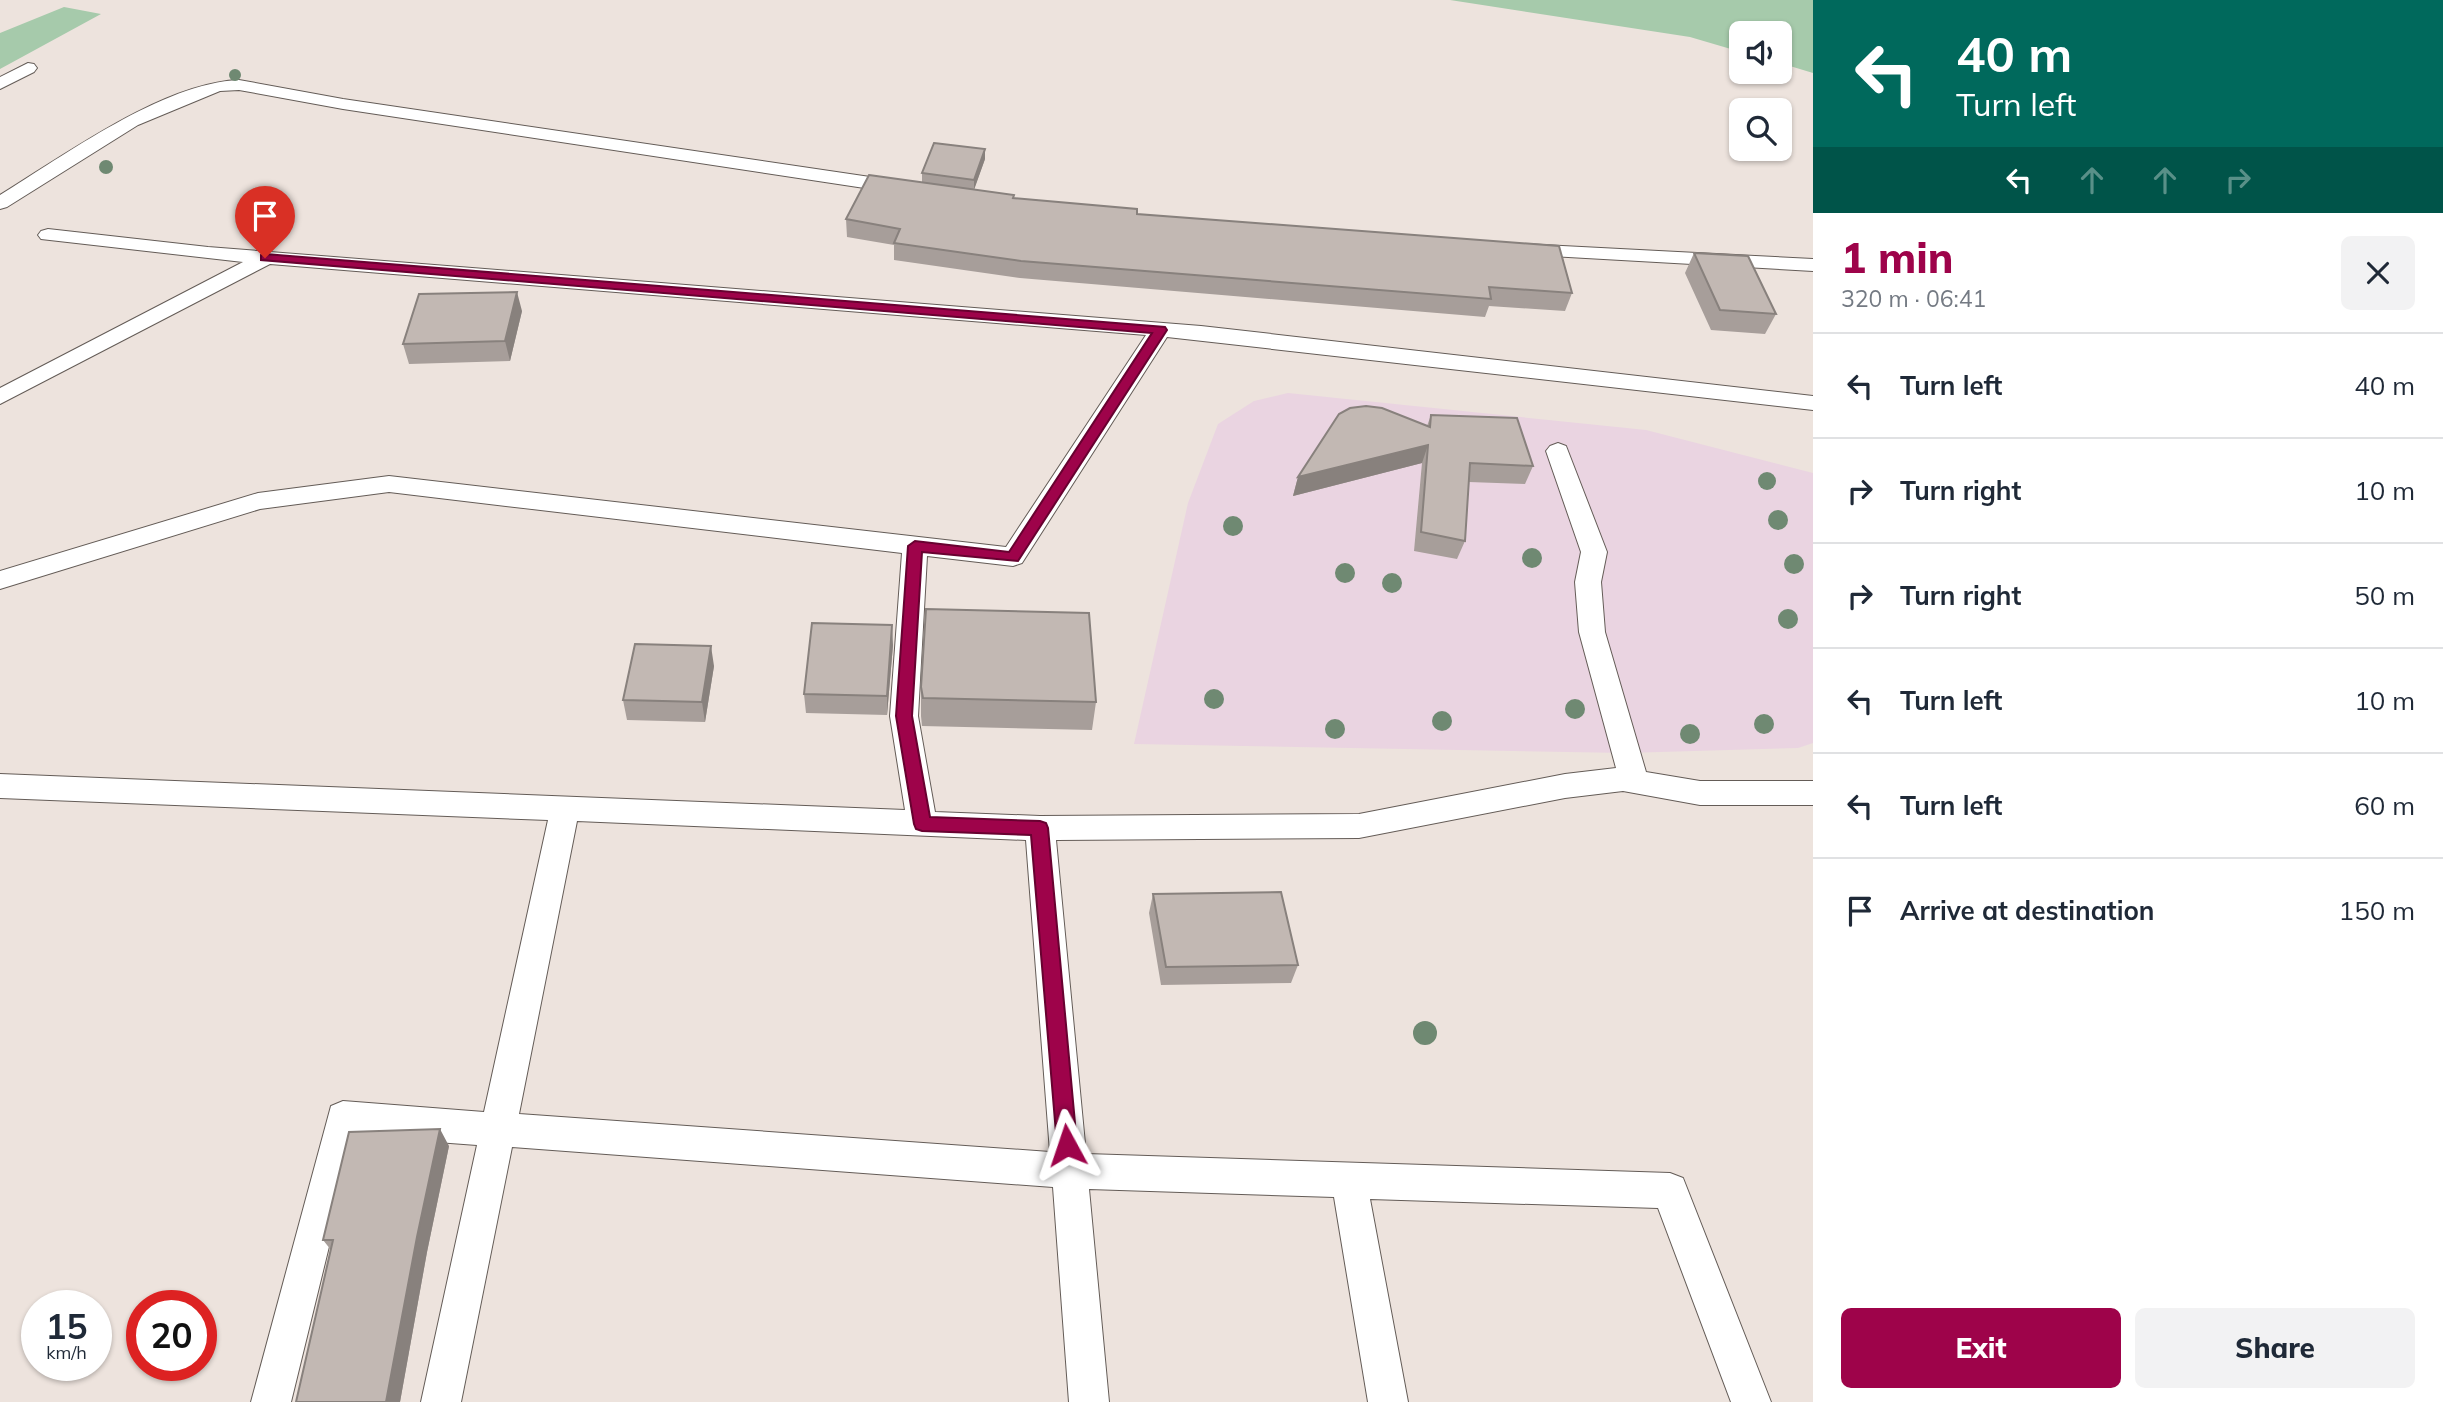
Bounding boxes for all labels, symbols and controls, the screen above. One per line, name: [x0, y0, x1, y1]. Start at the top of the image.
map controls: [1729, 21, 1792, 161]
button: sound: [1729, 21, 1792, 84]
text: 40 m: [1956, 23, 2072, 84]
icon: left: [1841, 28, 1932, 119]
text: Turn left: [1956, 84, 2076, 124]
button: search: [1729, 98, 1792, 161]
icon: left: [2000, 161, 2038, 199]
icon: ahead: [2073, 161, 2111, 199]
icon: ahead: [2146, 161, 2184, 199]
icon: right: [2219, 161, 2257, 199]
pin: [235, 186, 295, 258]
icon: arrive: [246, 197, 284, 235]
text: 1 min: [1841, 231, 1954, 284]
button: close: [2341, 236, 2415, 310]
text: 320 m · 06:41: [1841, 284, 1986, 313]
icon: left: [1841, 367, 1879, 405]
text: Turn left: [1900, 369, 2002, 402]
text: 40 m: [2354, 369, 2415, 402]
icon: right: [1841, 472, 1879, 510]
text: Turn right: [1900, 474, 2021, 507]
text: 10 m: [2354, 474, 2415, 507]
icon: right: [1841, 577, 1879, 615]
text: Turn right: [1900, 579, 2021, 612]
text: 50 m: [2354, 579, 2415, 612]
icon: left: [1841, 682, 1879, 720]
text: Turn left: [1900, 684, 2002, 717]
text: 10 m: [2354, 684, 2415, 717]
icon: left: [1841, 787, 1879, 825]
text: Turn left: [1900, 789, 2002, 822]
text: 60 m: [2354, 789, 2415, 822]
icon: arrive: [1841, 892, 1879, 930]
text: Arrive at destination: [1900, 894, 2155, 927]
text: 150 m: [2339, 894, 2415, 927]
position arrow: [1030, 1108, 1104, 1182]
speed limit sign: 20: [126, 1290, 217, 1381]
text: 15: [45, 1304, 88, 1348]
button: Exit: [1841, 1308, 2121, 1388]
button: Share: [2135, 1308, 2415, 1388]
text: km/h: [46, 1341, 87, 1364]

